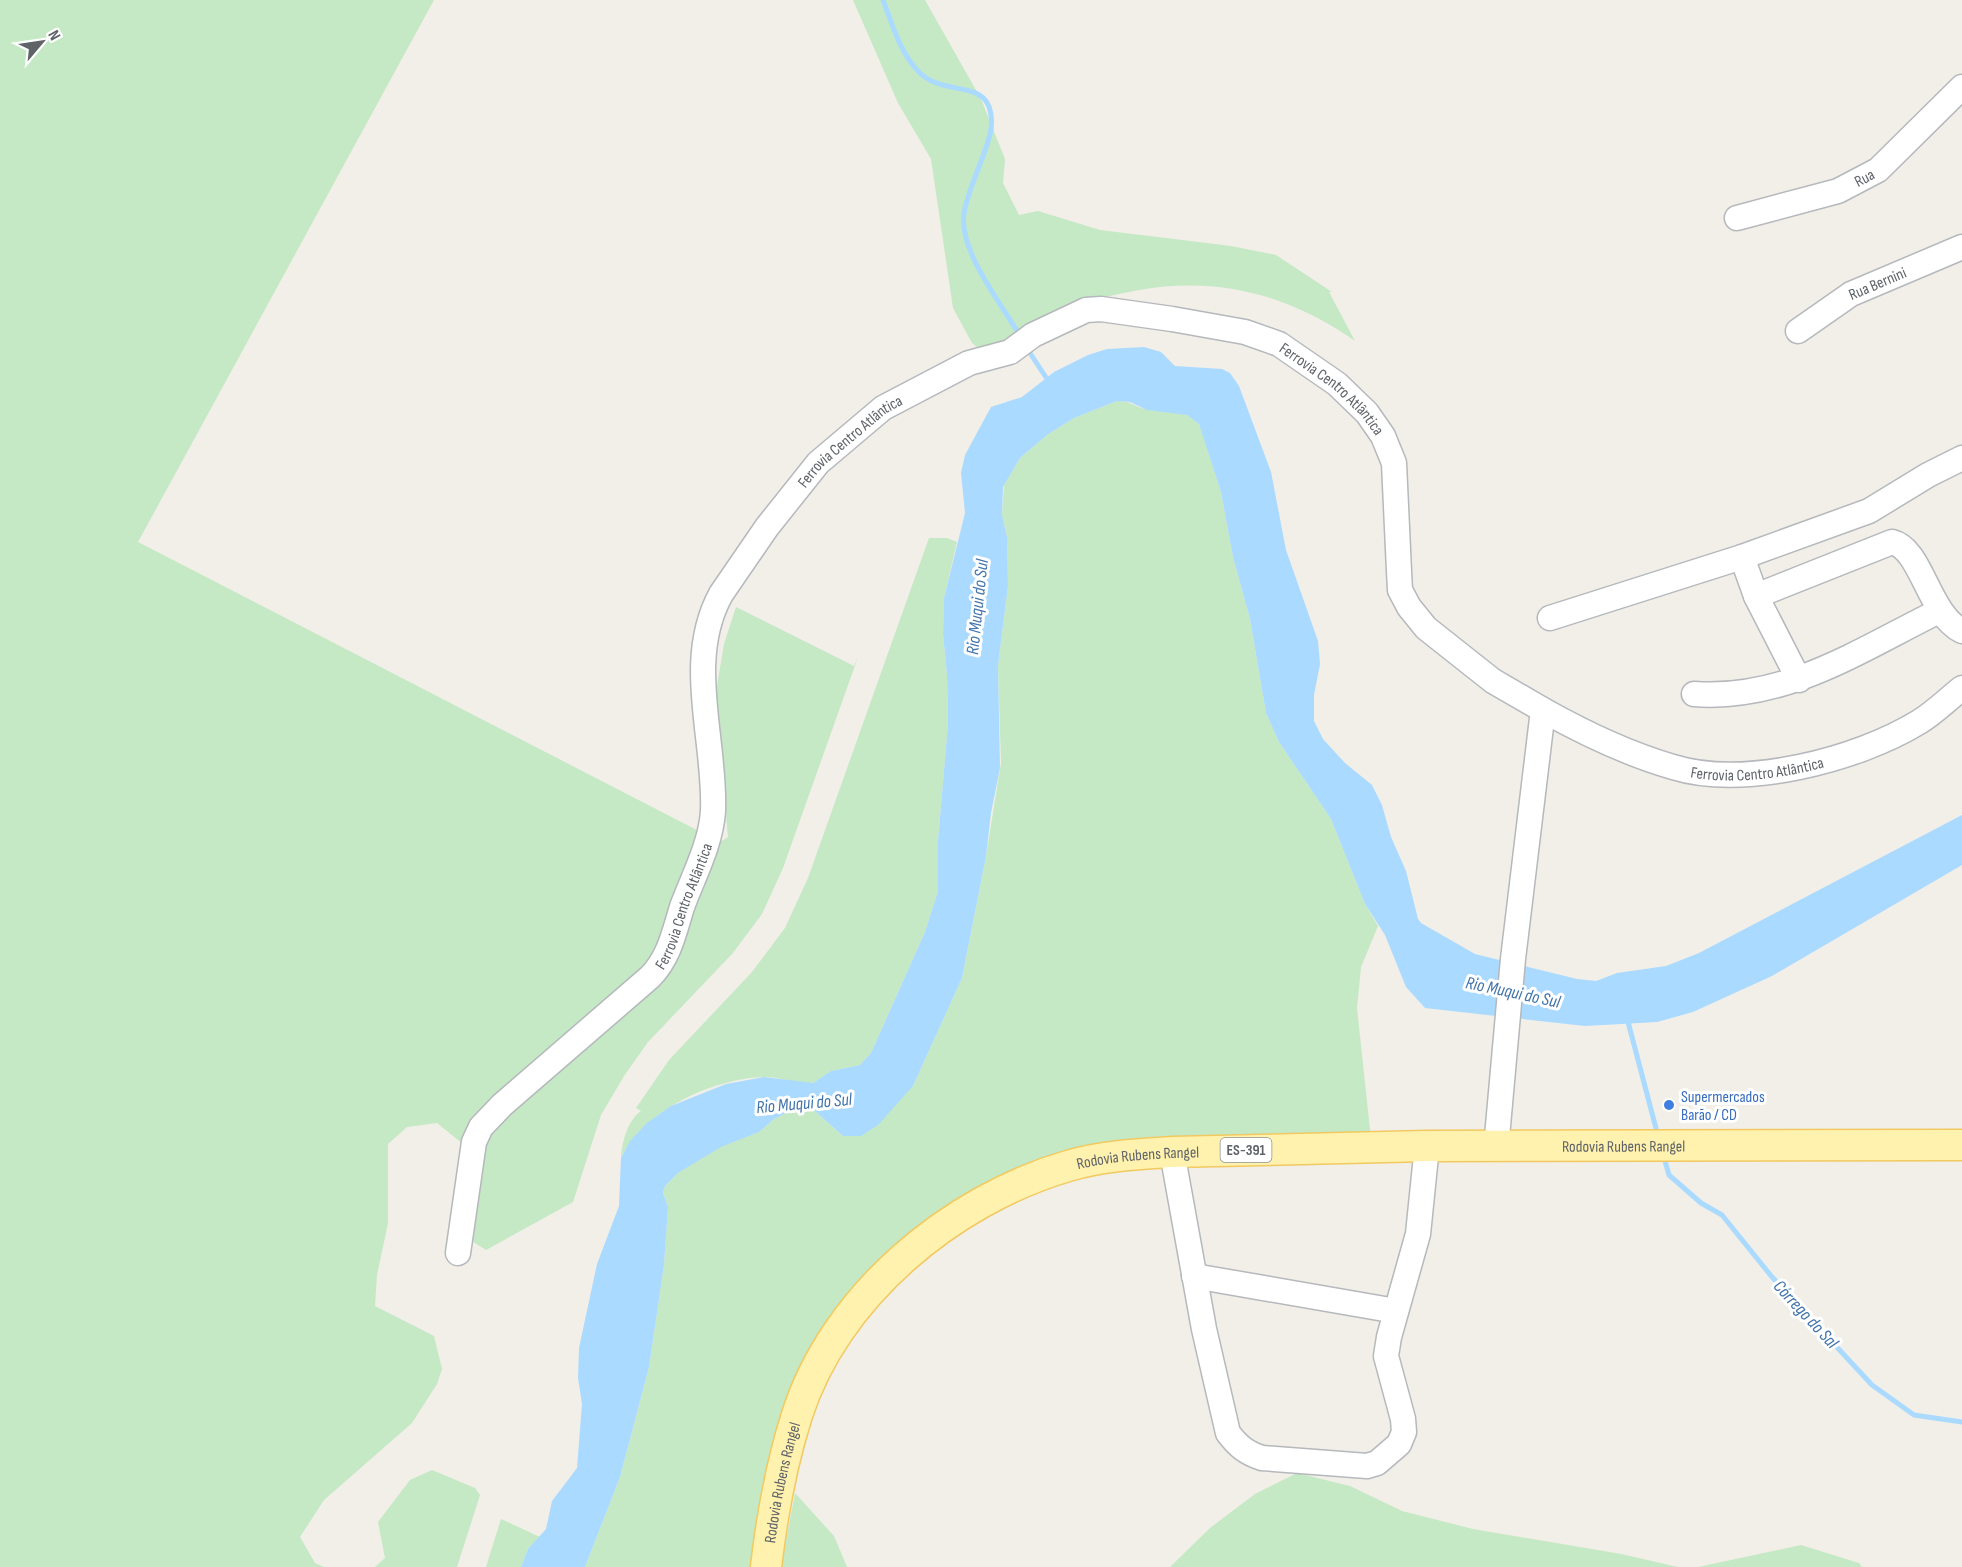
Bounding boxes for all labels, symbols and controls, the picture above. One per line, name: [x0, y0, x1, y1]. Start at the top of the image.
north arrow: [12, 12, 72, 72]
text: N: [43, 27, 64, 44]
street label: Rua: [1851, 166, 1878, 192]
street label: Rua Bernini: [1846, 264, 1909, 305]
street label: Ferrovia Centro Atlântica: [1275, 339, 1387, 439]
street label: Ferrovia Centro Atlântica: [794, 392, 906, 492]
water label: Rio Muqui do Sul: [962, 558, 993, 656]
street label: Ferrovia Centro Atlântica: [1689, 754, 1826, 786]
street label: Ferrovia Centro Atlântica: [652, 841, 717, 974]
water label: Rio Muqui do Sul: [1464, 972, 1563, 1013]
place label: Supermercados Barão / CD: [1681, 1088, 1765, 1125]
water label: Rio Muqui do Sul: [755, 1089, 853, 1118]
marker: Supermercados Barão / CD: [1662, 1098, 1676, 1112]
road number: ES-391: [1220, 1138, 1272, 1162]
street label: Rodovia Rubens Rangel: [1562, 1138, 1685, 1157]
street label: Rodovia Rubens Rangel: [1075, 1143, 1199, 1174]
water label: Córrego do Sal: [1769, 1276, 1843, 1353]
street label: Rodovia Rubens Rangel: [761, 1420, 805, 1544]

